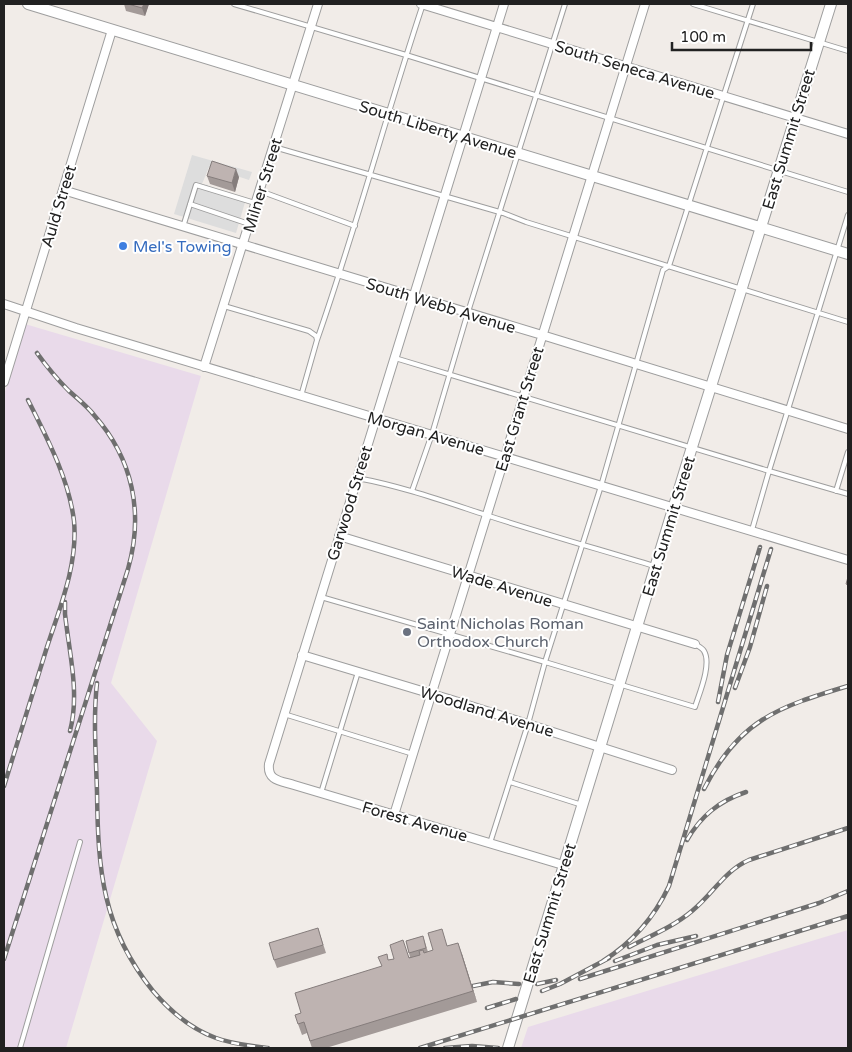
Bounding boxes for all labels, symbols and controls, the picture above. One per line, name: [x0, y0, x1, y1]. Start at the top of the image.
scale bar: [672, 20, 811, 52]
text: 100 m: [680, 28, 726, 46]
street label: South Seneca Avenue: [552, 36, 717, 104]
street label: East Summit Street: [758, 67, 820, 212]
street label: South Liberty Avenue: [356, 96, 519, 163]
street label: Milner Street: [239, 135, 287, 235]
street label: Auld Street: [37, 163, 81, 250]
place label: Mel's Towing: [133, 237, 232, 257]
marker: Mel's Towing: [117, 240, 129, 252]
street label: South Webb Avenue: [363, 274, 518, 338]
street label: East Grant Street: [491, 344, 548, 474]
street label: Morgan Avenue: [365, 408, 487, 460]
street label: Garwood Street: [323, 443, 377, 563]
street label: East Summit Street: [638, 454, 700, 599]
street label: Wade Avenue: [449, 562, 555, 612]
place label: Saint Nicholas Roman Orthodox Church: [417, 614, 584, 652]
marker: Saint Nicholas Roman Orthodox Church: [401, 626, 413, 638]
street label: Woodland Avenue: [417, 682, 556, 742]
street label: Forest Avenue: [360, 797, 470, 847]
street label: East Summit Street: [519, 841, 581, 986]

